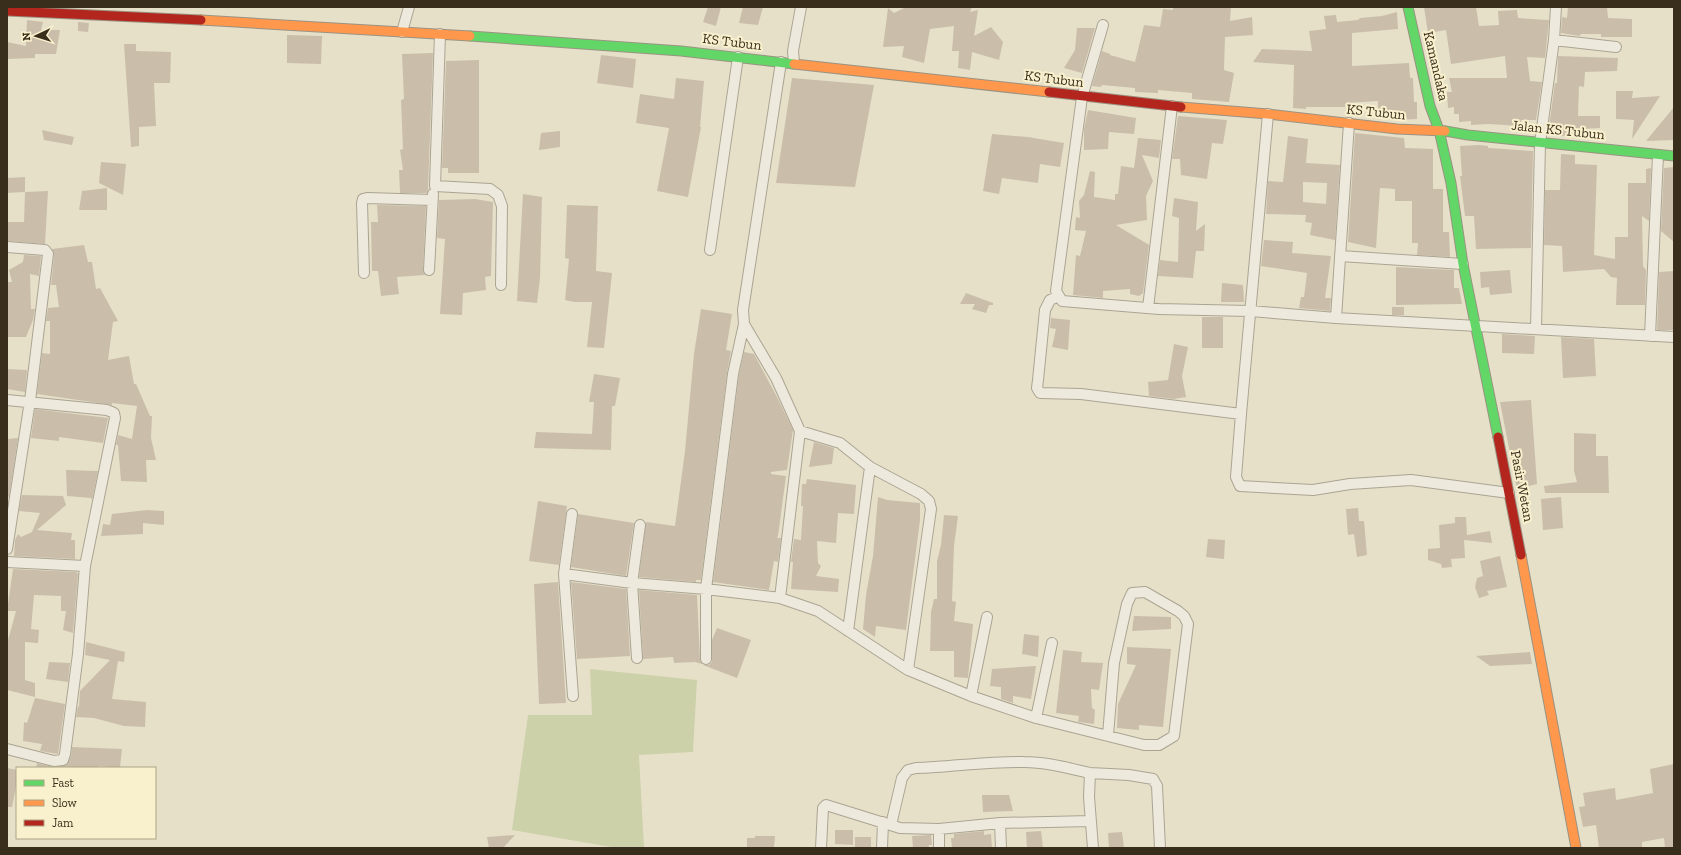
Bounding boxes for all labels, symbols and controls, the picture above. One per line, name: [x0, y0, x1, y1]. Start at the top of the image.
north arrow: [16, 16, 56, 56]
street label: Kamandaka: [1420, 29, 1452, 103]
street label: KS Tubun: [702, 30, 762, 54]
text: N: [20, 31, 33, 41]
street label: KS Tubun: [1024, 67, 1084, 91]
street label: KS Tubun: [1346, 100, 1406, 124]
street label: Jalan KS Tubun: [1511, 117, 1605, 143]
street label: Pasir Wetan: [1507, 449, 1537, 523]
legend: [16, 767, 156, 839]
text: Fast: [52, 776, 75, 790]
text: Slow: [52, 796, 78, 810]
text: Jam: [52, 816, 74, 830]

